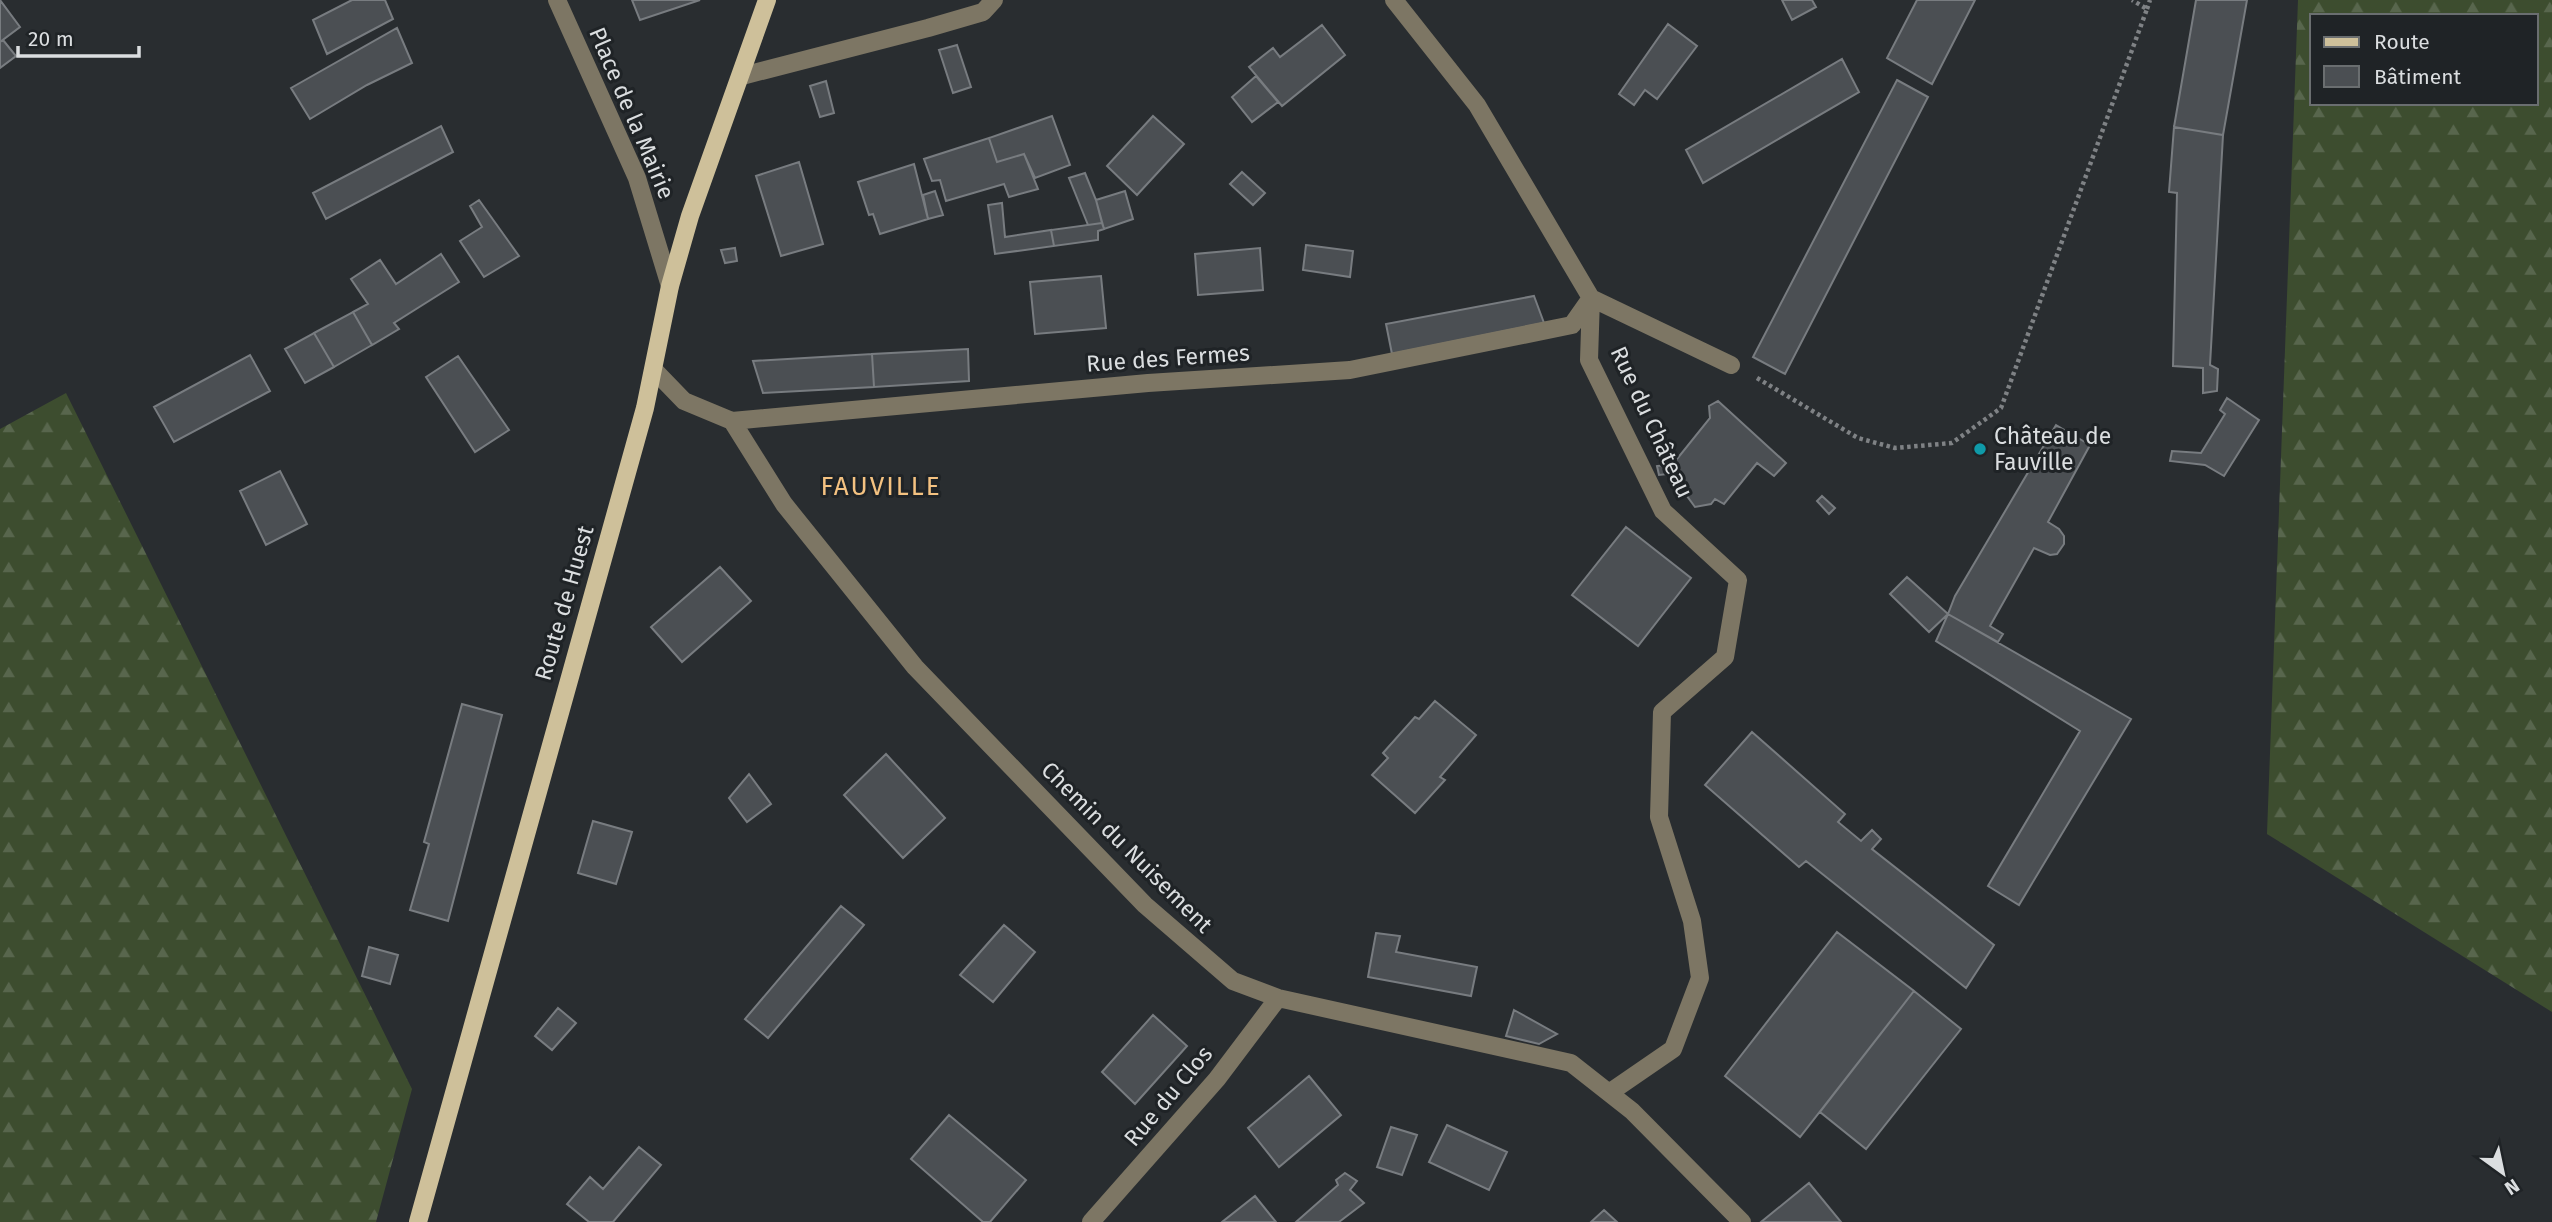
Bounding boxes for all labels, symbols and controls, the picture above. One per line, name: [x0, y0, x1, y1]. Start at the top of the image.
scale bar: [18, 14, 138, 58]
legend: [2310, 14, 2538, 105]
street label: Place de la Mairie: [583, 23, 681, 203]
text: 20 m: [28, 26, 74, 52]
text: Route: [2374, 29, 2430, 55]
text: Bâtiment: [2374, 64, 2461, 90]
street label: Rue des Fermes: [1085, 338, 1251, 378]
street label: Rue du Château: [1605, 342, 1699, 502]
place label: Château de Fauville: [1994, 422, 2111, 476]
marker: Château de Fauville: [1972, 441, 1988, 457]
district label: FAUVILLE: [820, 471, 942, 502]
street label: Route de Huest: [528, 522, 600, 684]
street label: Chemin du Nuisement: [1036, 756, 1219, 939]
street label: Rue du Clos: [1118, 1040, 1218, 1152]
north arrow: [2468, 1138, 2538, 1208]
text: N: [2500, 1174, 2524, 1200]

